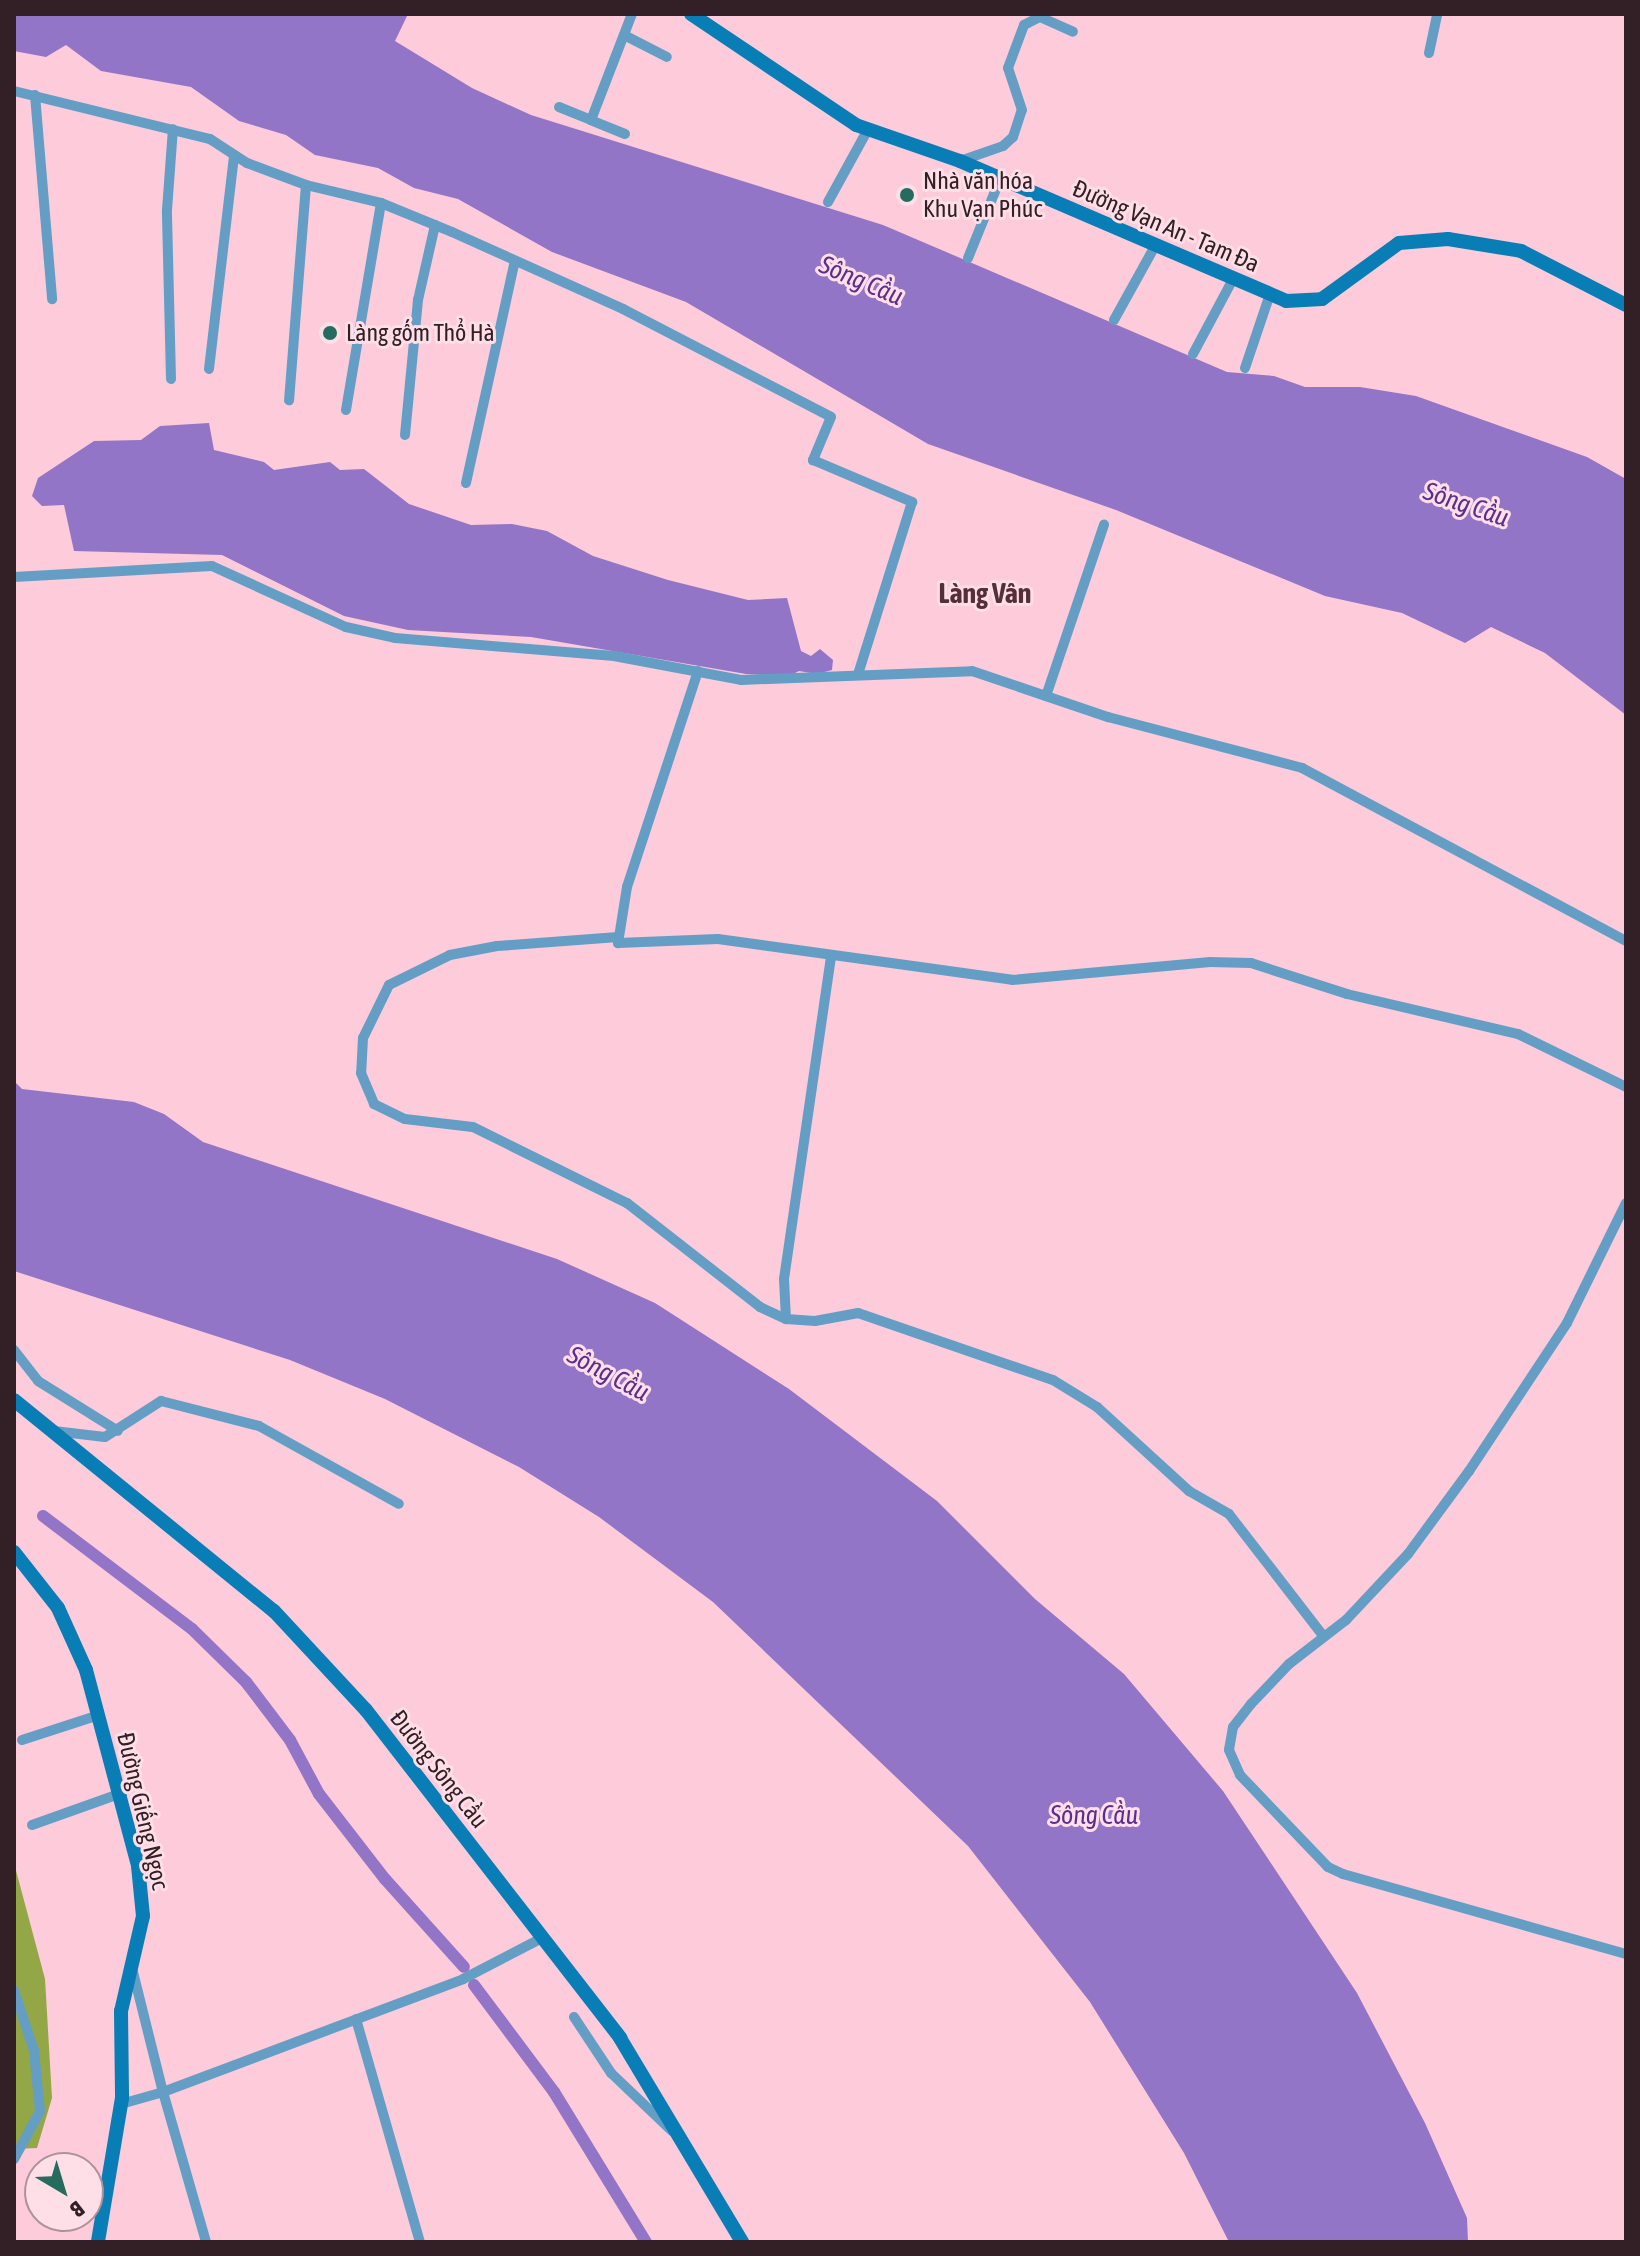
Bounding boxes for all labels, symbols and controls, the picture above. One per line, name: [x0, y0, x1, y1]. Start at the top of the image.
place label: Nhà văn hóa Khu Vạn Phúc: [923, 167, 1042, 223]
street label: Đường Vạn An - Tam Đa: [1068, 174, 1264, 278]
marker: Nhà văn hóa Khu Vạn Phúc: [898, 186, 916, 204]
water label: Sông Cầu: [814, 249, 908, 313]
place label: Làng gốm Thổ Hà: [346, 319, 495, 347]
marker: Làng gốm Thổ Hà: [321, 324, 339, 342]
water label: Sông Cầu: [1419, 476, 1513, 534]
district label: Làng Vân: [939, 576, 1031, 610]
water label: Sông Cầu: [562, 1340, 654, 1408]
street label: Đường Sông Cầu: [384, 1704, 494, 1834]
street label: Đường Giếng Ngọc: [111, 1730, 175, 1892]
water label: Sông Cầu: [1050, 1800, 1138, 1832]
north arrow: [24, 2152, 104, 2232]
text: B: [65, 2196, 90, 2223]

